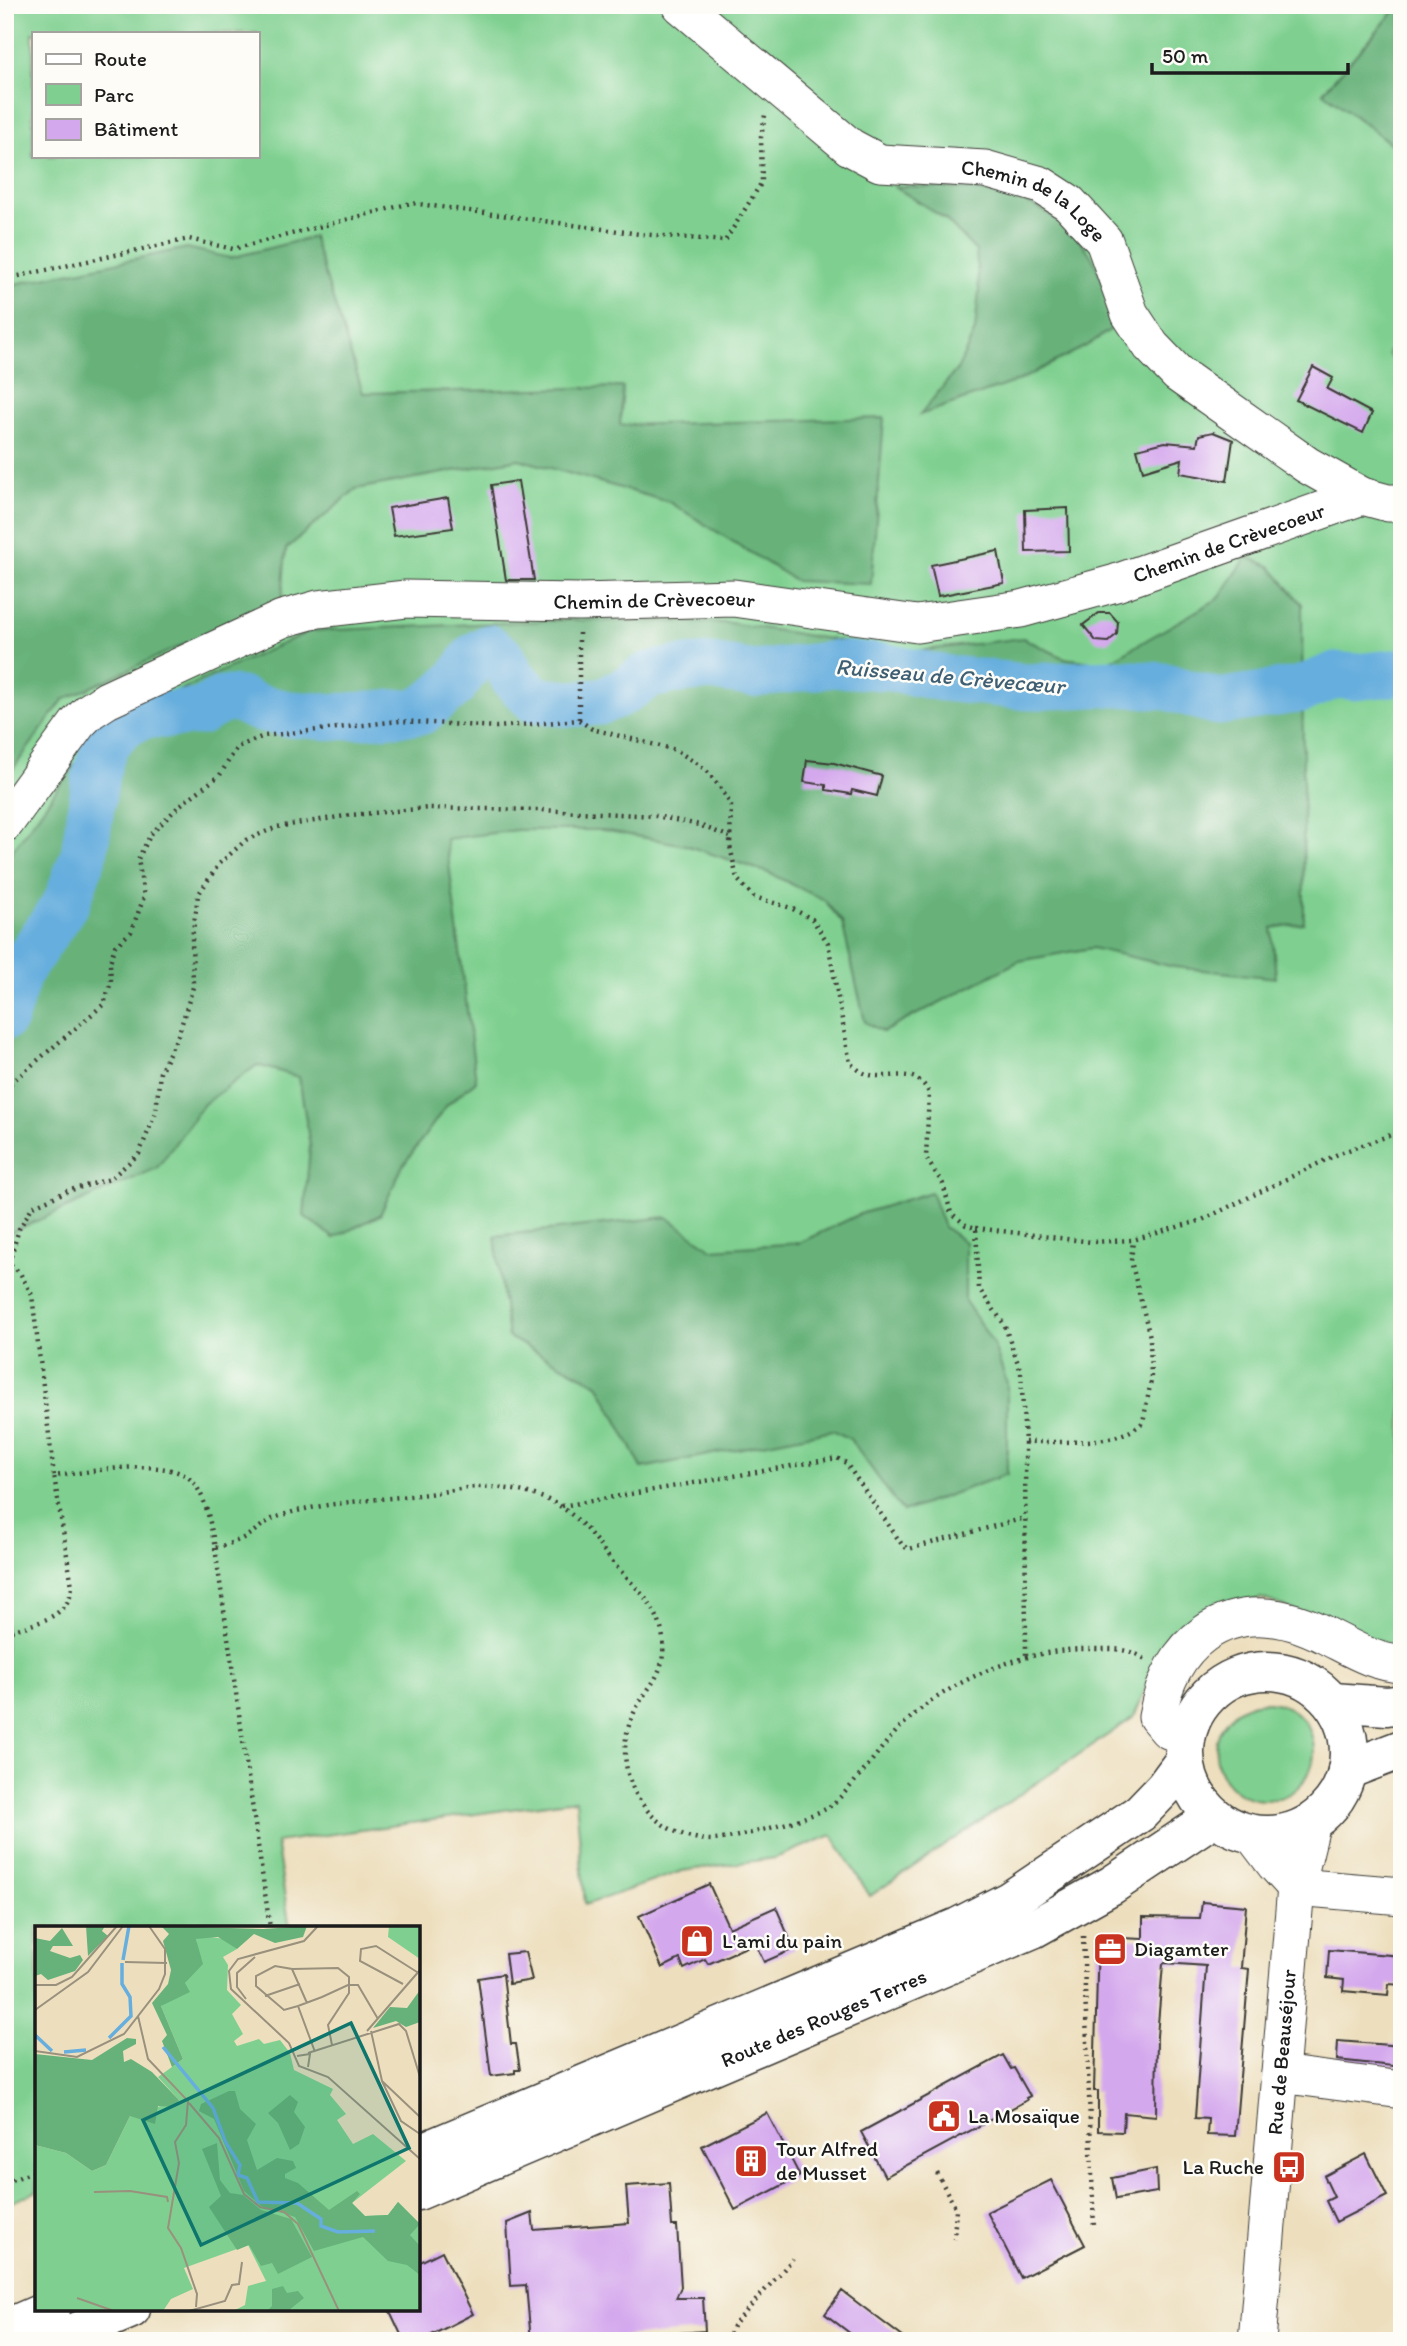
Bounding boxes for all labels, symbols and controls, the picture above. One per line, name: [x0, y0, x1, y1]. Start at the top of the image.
legend: [32, 32, 259, 158]
scale bar: [1152, 32, 1348, 76]
text: 50 m: [1162, 43, 1209, 68]
text: Route: [94, 46, 147, 71]
text: Parc: [94, 82, 134, 107]
text: Bâtiment: [94, 116, 178, 141]
street label: Chemin de la Loge: [960, 155, 1111, 247]
street label: Chemin de Crèvecoeur: [1129, 497, 1328, 588]
street label: Chemin de Crèvecoeur: [553, 585, 757, 614]
water label: Ruisseau de Crèvecœur: [835, 652, 1068, 700]
shop icon: L'ami du pain: [678, 1922, 716, 1960]
inset map: [35, 1926, 420, 2311]
place label: L'ami du pain: [722, 1928, 842, 1953]
office icon: Diagamter: [1091, 1930, 1129, 1968]
place label: Diagamter: [1134, 1936, 1229, 1961]
street label: Route des Rouges Terres: [717, 1963, 930, 2072]
street label: Rue de Beauséjour: [1262, 1967, 1301, 2136]
public building icon: La Mosaïque: [925, 2097, 963, 2135]
place label: La Mosaïque: [968, 2103, 1080, 2128]
place label: Tour Alfred de Musset: [776, 2136, 878, 2185]
building icon: Tour Alfred de Musset: [732, 2142, 770, 2180]
bus stop icon: La Ruche: [1270, 2148, 1308, 2186]
place label: La Ruche: [1183, 2154, 1264, 2179]

